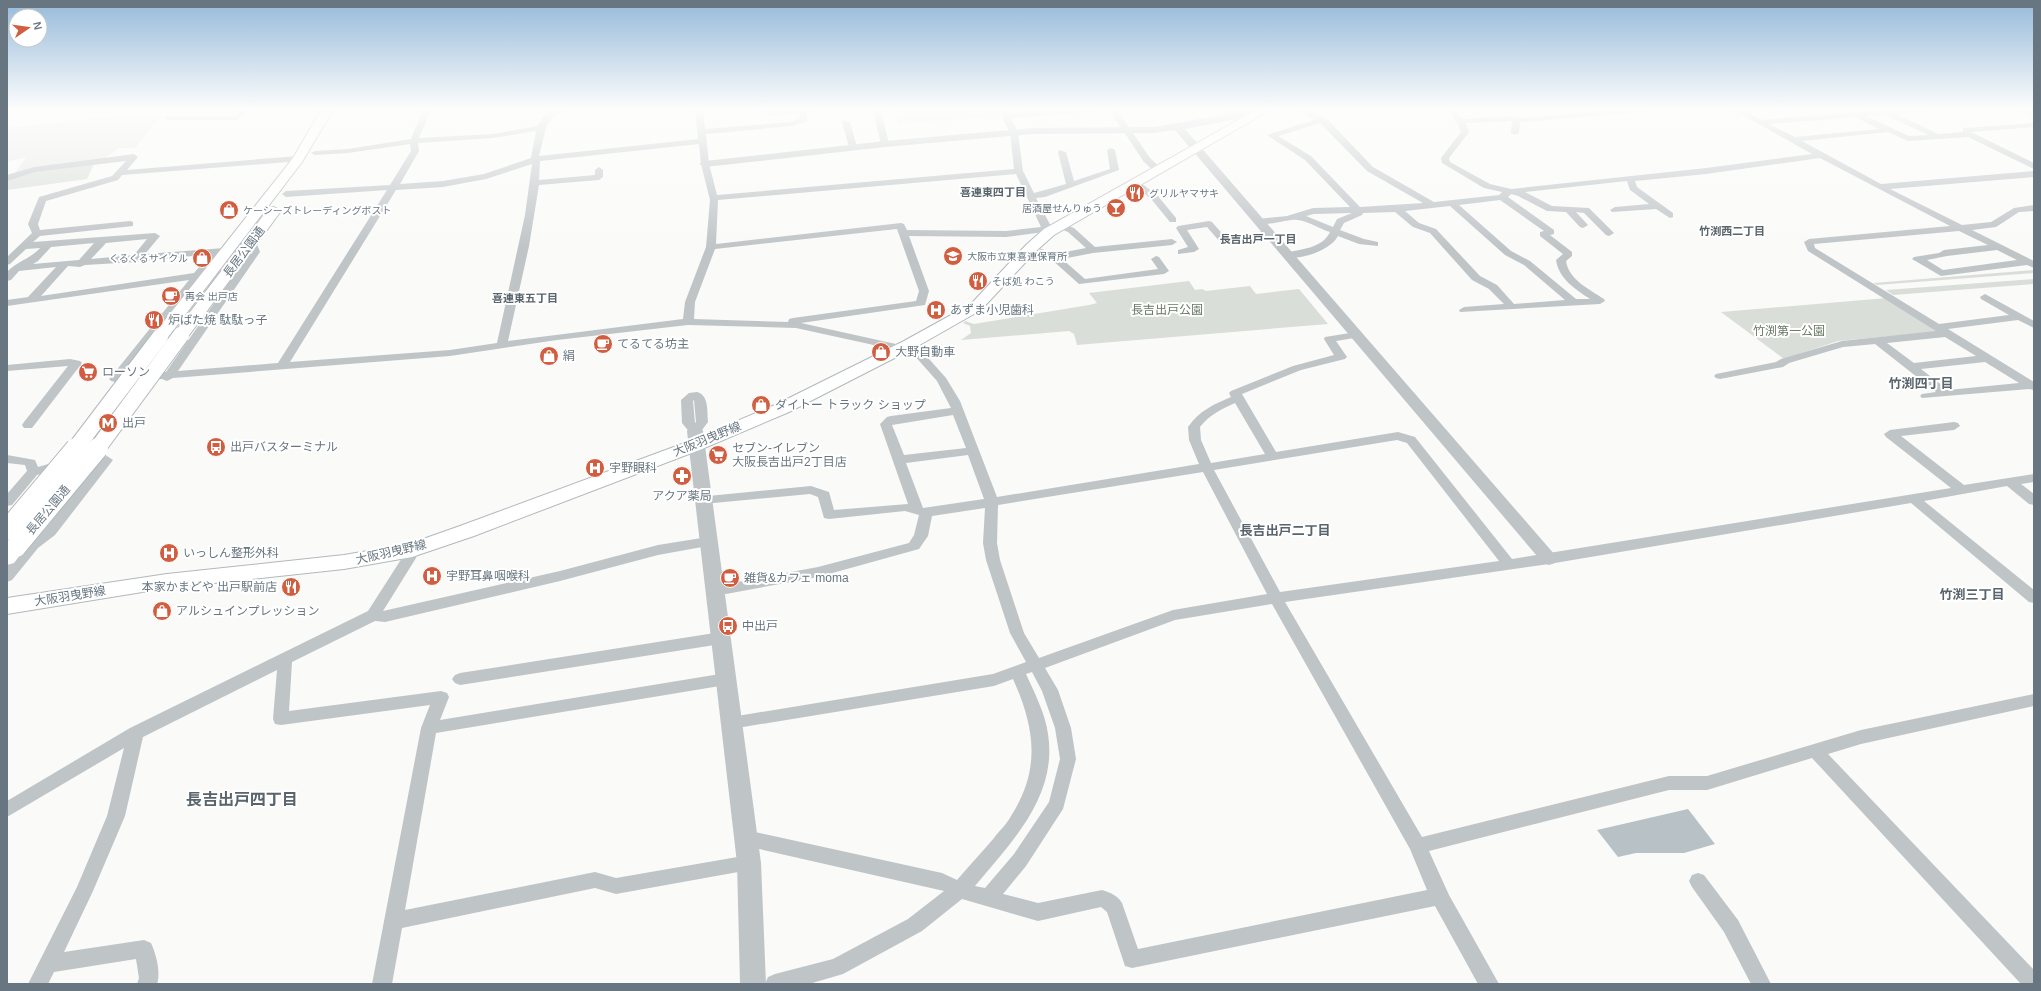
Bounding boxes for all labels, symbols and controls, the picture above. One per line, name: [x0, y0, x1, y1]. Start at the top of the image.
north arrow: [8, 8, 48, 48]
text: N: [31, 21, 44, 31]
restaurant icon: グリルヤマサキ: [1124, 182, 1146, 204]
district label: 喜連東四丁目: [960, 186, 1026, 198]
place label: グリルヤマサキ: [1149, 188, 1219, 199]
bar icon: 居酒屋せんりゅう: [1105, 197, 1127, 219]
shop icon: ケーシーズトレーディングポスト: [218, 199, 240, 221]
place label: 居酒屋せんりゅう: [1022, 203, 1102, 214]
place label: ケーシーズトレーディングポスト: [243, 205, 392, 216]
street label: 長居公園通: [220, 224, 268, 280]
district label: 竹渕西二丁目: [1699, 225, 1765, 237]
district label: 長吉出戸一丁目: [1220, 233, 1297, 245]
school or university icon: 大阪市立東喜連保育所: [942, 245, 964, 267]
shop icon: くるくるサイクル: [191, 247, 213, 269]
place label: 大阪市立東喜連保育所: [967, 251, 1067, 262]
place label: くるくるサイクル: [109, 253, 188, 264]
restaurant icon: そば処 わこう: [967, 270, 989, 292]
place label: そば処 わこう: [992, 276, 1055, 287]
cafe icon: 再会 出戸店: [160, 285, 182, 307]
place label: 再会 出戸店: [185, 291, 238, 302]
district label: 喜連東五丁目: [492, 292, 558, 304]
hospital icon: あずま小児歯科: [925, 299, 947, 321]
place label: あずま小児歯科: [950, 303, 1034, 317]
park label: 長吉出戸公園: [1131, 303, 1203, 317]
restaurant icon: 炉ばた焼 駄駄っ子: [143, 309, 165, 331]
place label: 炉ばた焼 駄駄っ子: [168, 313, 267, 327]
park label: 竹渕第一公園: [1753, 324, 1825, 338]
cafe icon: てるてる坊主: [592, 333, 614, 355]
place label: てるてる坊主: [617, 337, 689, 351]
shop icon: 大野自動車: [870, 341, 892, 363]
shop icon: 絹: [538, 345, 560, 367]
place label: 大野自動車: [895, 345, 955, 359]
place label: 絹: [563, 349, 575, 363]
supermarket icon: ローソン: [77, 361, 99, 383]
place label: ローソン: [102, 365, 150, 379]
district label: 竹渕四丁目: [1888, 376, 1954, 391]
shop icon: ダイトー トラック ショップ: [750, 394, 772, 416]
place label: ダイトー トラック ショップ: [775, 398, 926, 412]
metro station icon: 出戸: [97, 412, 119, 434]
place label: 出戸: [122, 416, 146, 430]
street label: 大阪羽曳野線: [671, 419, 743, 459]
bus stop icon: 出戸バスターミナル: [205, 436, 227, 458]
place label: 出戸バスターミナル: [230, 440, 338, 454]
place label: セブン-イレブン 大阪長吉出戸2丁目店: [732, 441, 847, 469]
supermarket icon: セブン-イレブン 大阪長吉出戸2丁目店: [707, 444, 729, 466]
hospital icon: 宇野眼科: [584, 457, 606, 479]
place label: 宇野眼科: [609, 461, 657, 475]
pharmacy icon: アクア薬局: [671, 465, 693, 487]
street label: 長居公園通: [23, 483, 73, 537]
place label: アクア薬局: [652, 489, 712, 503]
district label: 長吉出戸二丁目: [1239, 523, 1331, 538]
street label: 大阪羽曳野線: [354, 537, 428, 567]
hospital icon: いっしん整形外科: [158, 542, 180, 564]
place label: いっしん整形外科: [183, 546, 279, 560]
hospital icon: 宇野耳鼻咽喉科: [421, 565, 443, 587]
cafe icon: 雑貨&カフェ moma: [719, 567, 741, 589]
place label: 宇野耳鼻咽喉科: [446, 569, 530, 583]
place label: 雑貨&カフェ moma: [744, 571, 849, 585]
restaurant icon: 本家かまどや 出戸駅前店: [280, 576, 302, 598]
place label: 本家かまどや 出戸駅前店: [142, 580, 277, 594]
street label: 大阪羽曳野線: [33, 583, 107, 609]
district label: 竹渕三丁目: [1939, 587, 2005, 602]
shop icon: アルシュインプレッション: [151, 600, 173, 622]
place label: アルシュインプレッション: [176, 604, 320, 618]
bus stop icon: 中出戸: [717, 615, 739, 637]
place label: 中出戸: [742, 619, 778, 633]
district label: 長吉出戸四丁目: [186, 791, 298, 808]

